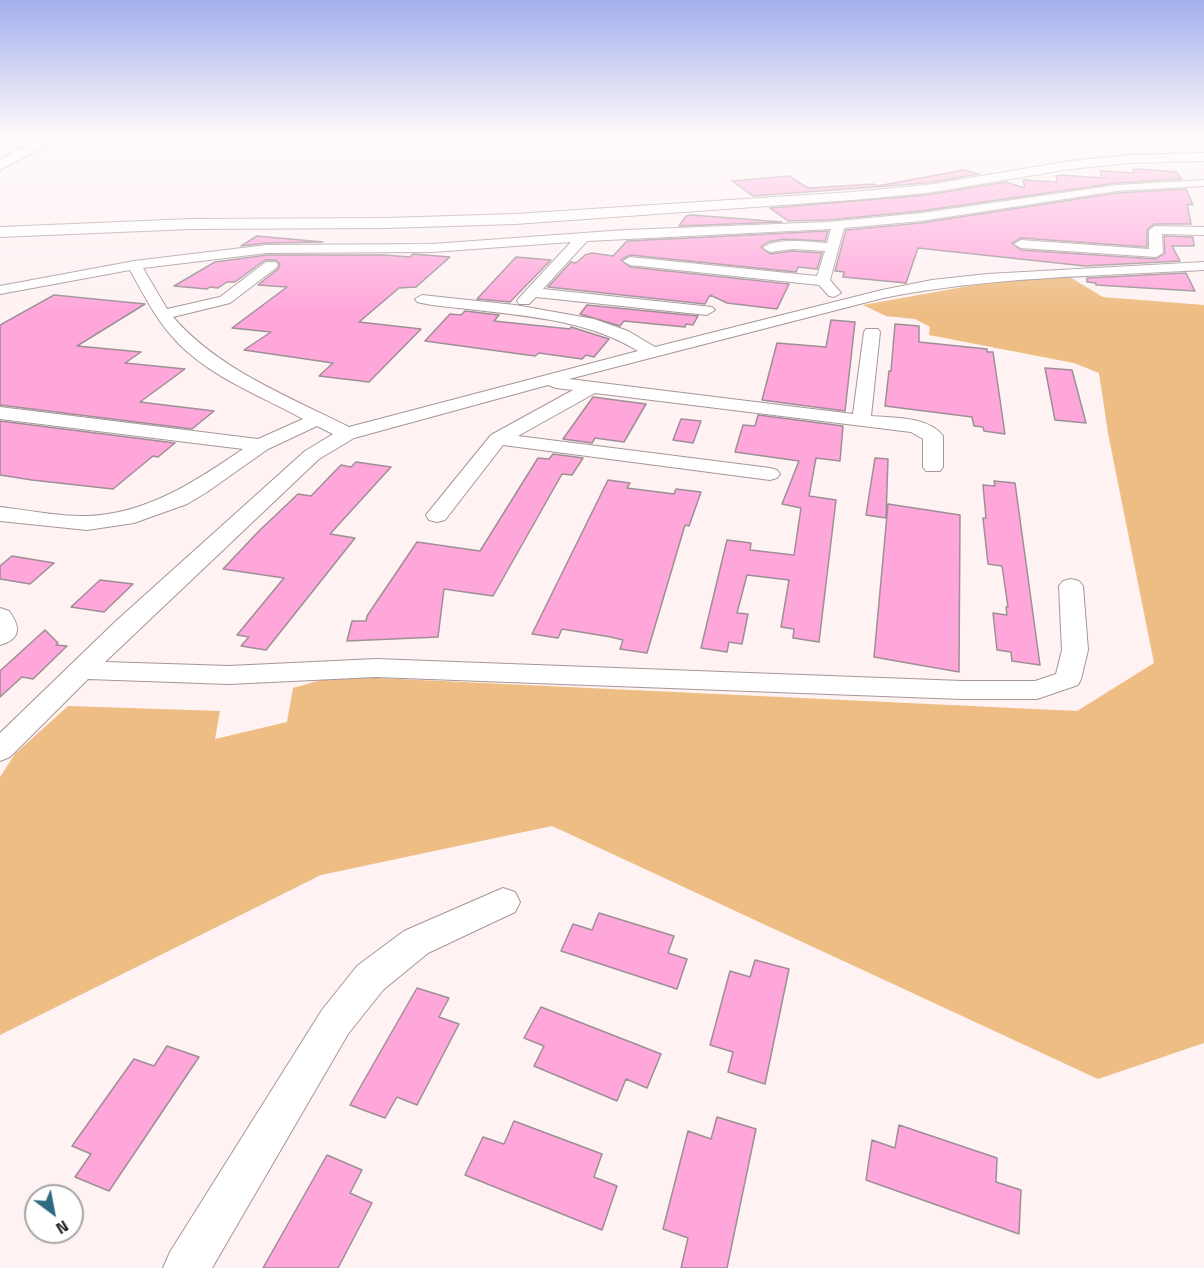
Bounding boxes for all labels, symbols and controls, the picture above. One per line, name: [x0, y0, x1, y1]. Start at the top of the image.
north arrow: [24, 1184, 84, 1244]
text: N: [51, 1214, 74, 1241]

